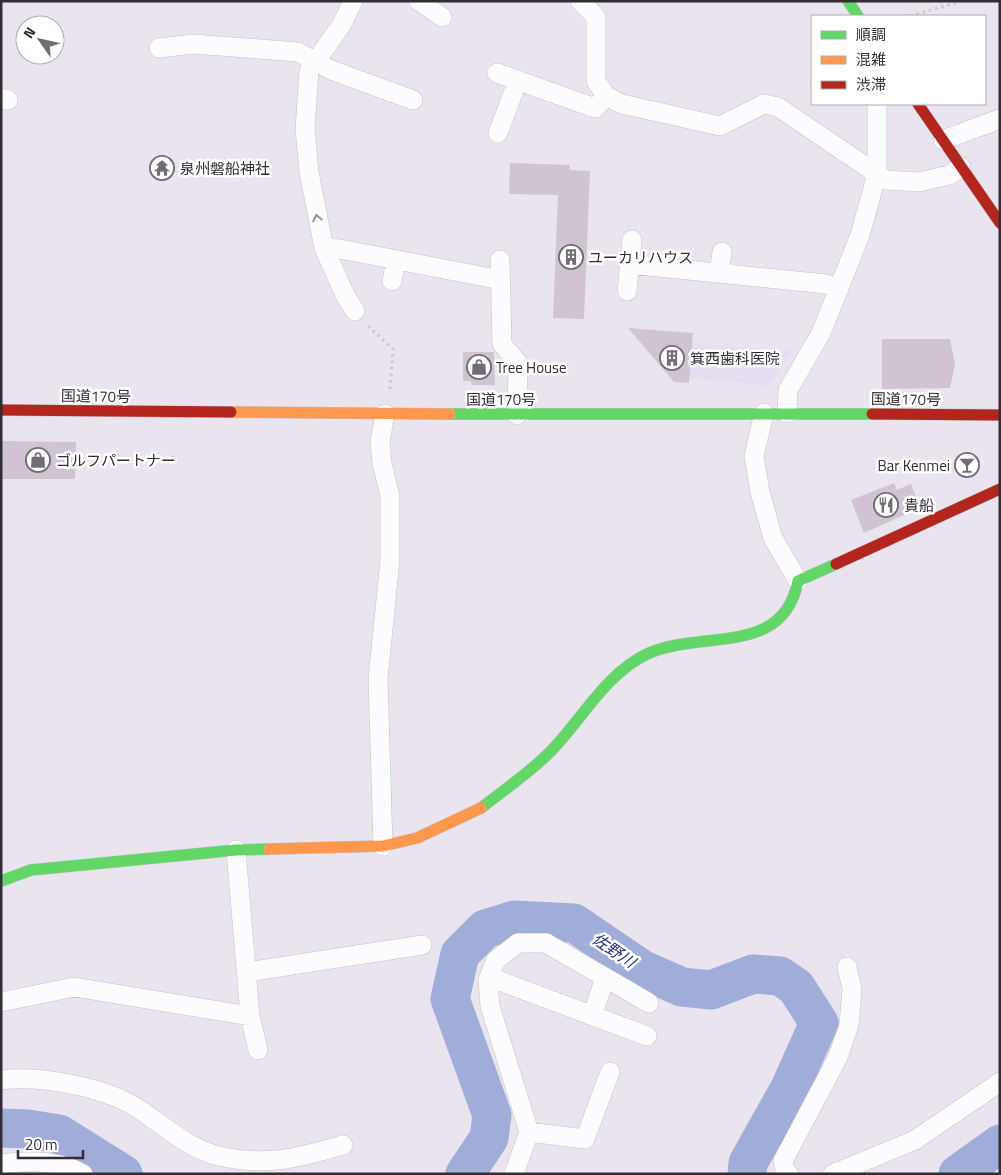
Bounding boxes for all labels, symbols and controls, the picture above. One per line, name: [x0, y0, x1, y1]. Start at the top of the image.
north arrow: [15, 15, 65, 65]
legend: [811, 15, 986, 105]
text: N: [17, 23, 40, 42]
text: 順調: [856, 23, 886, 46]
text: 混雑: [856, 48, 886, 71]
text: 渋滞: [856, 73, 886, 96]
temple icon: 泉州磐船神社: [149, 155, 175, 181]
place label: 泉州磐船神社: [180, 157, 270, 180]
one-way arrow: [313, 214, 323, 222]
building icon: ユーカリハウス: [558, 244, 584, 270]
place label: ユーカリハウス: [588, 246, 693, 269]
building icon: 箕西歯科医院: [659, 345, 685, 371]
place label: 箕西歯科医院: [690, 347, 780, 370]
shop icon: Tree House: [466, 354, 492, 380]
place label: Tree House: [496, 356, 567, 379]
street label: 国道170号: [61, 384, 131, 408]
street label: 国道170号: [871, 387, 941, 411]
street label: 国道170号: [466, 388, 536, 411]
shop icon: ゴルフパートナー: [25, 447, 51, 473]
place label: ゴルフパートナー: [56, 449, 176, 472]
bar icon: Bar Kenmei: [954, 452, 980, 478]
place label: Bar Kenmei: [877, 454, 950, 477]
restaurant icon: 貴船: [873, 492, 899, 518]
place label: 貴船: [904, 494, 934, 517]
water label: 佐野川: [587, 927, 642, 974]
scale bar: [18, 1128, 82, 1160]
text: 20 m: [25, 1133, 58, 1156]

